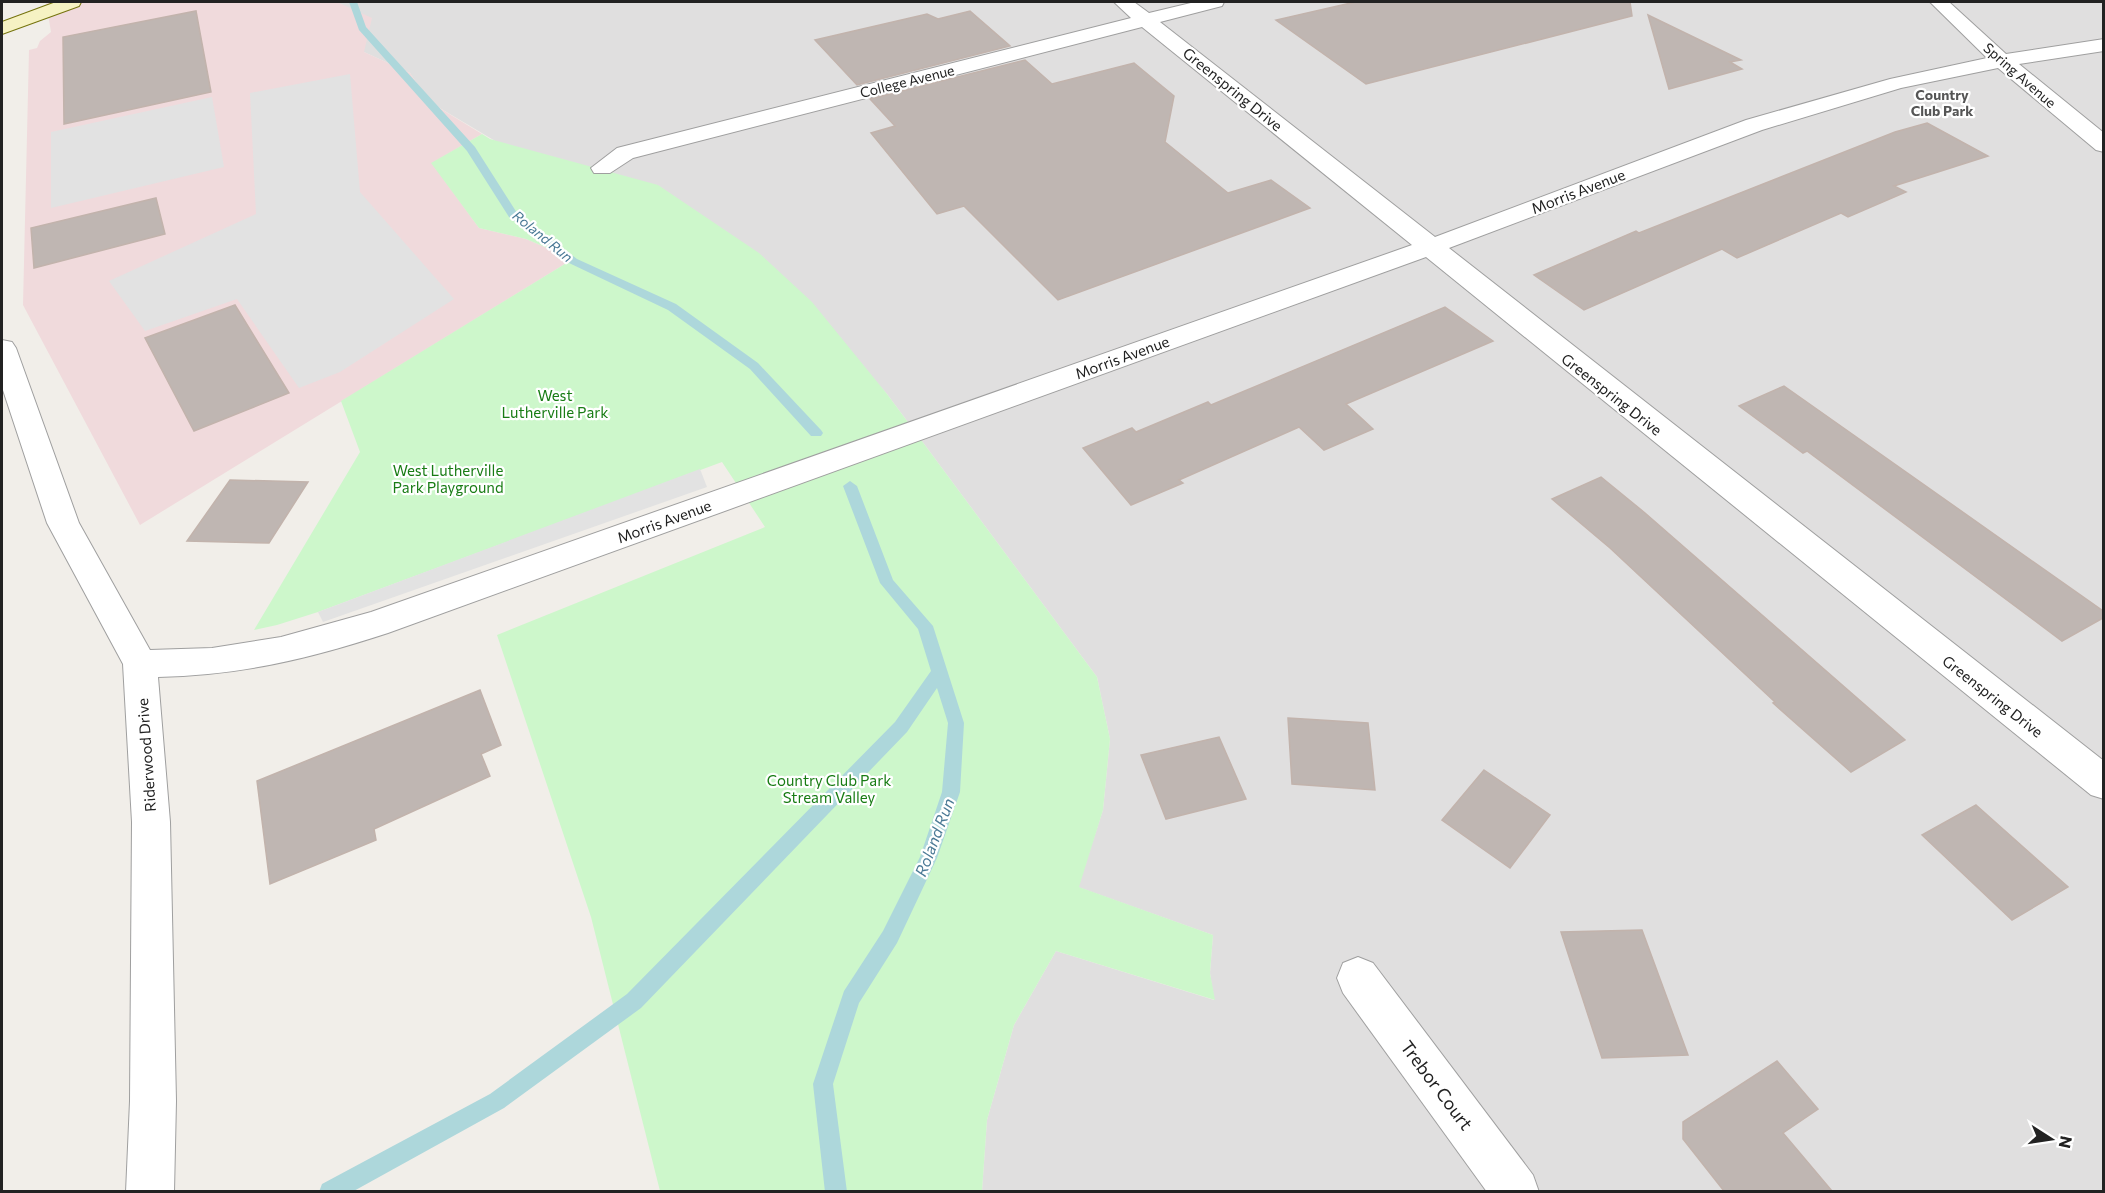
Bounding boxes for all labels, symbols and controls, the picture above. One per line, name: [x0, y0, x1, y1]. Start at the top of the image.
street label: Spring Avenue: [1980, 39, 2060, 111]
street label: Greenspring Drive: [1180, 43, 1286, 135]
street label: College Avenue: [858, 61, 956, 101]
district label: Country Club Park: [1911, 86, 1973, 119]
street label: Morris Avenue: [1529, 165, 1627, 217]
water label: Roland Run: [510, 207, 576, 265]
street label: Morris Avenue: [1072, 332, 1172, 382]
street label: Greenspring Drive: [1558, 349, 1666, 439]
park label: West Lutherville Park: [502, 386, 608, 421]
park label: West Lutherville Park Playground: [392, 461, 504, 496]
street label: Morris Avenue: [614, 496, 714, 546]
street label: Greenspring Drive: [1939, 651, 2047, 741]
street label: Riderwood Drive: [133, 697, 159, 812]
park label: Country Club Park Stream Valley: [767, 771, 891, 806]
water label: Roland Run: [910, 795, 958, 879]
street label: Trebor Court: [1396, 1036, 1478, 1134]
north arrow: [2021, 1109, 2081, 1169]
text: N: [2056, 1134, 2077, 1150]

